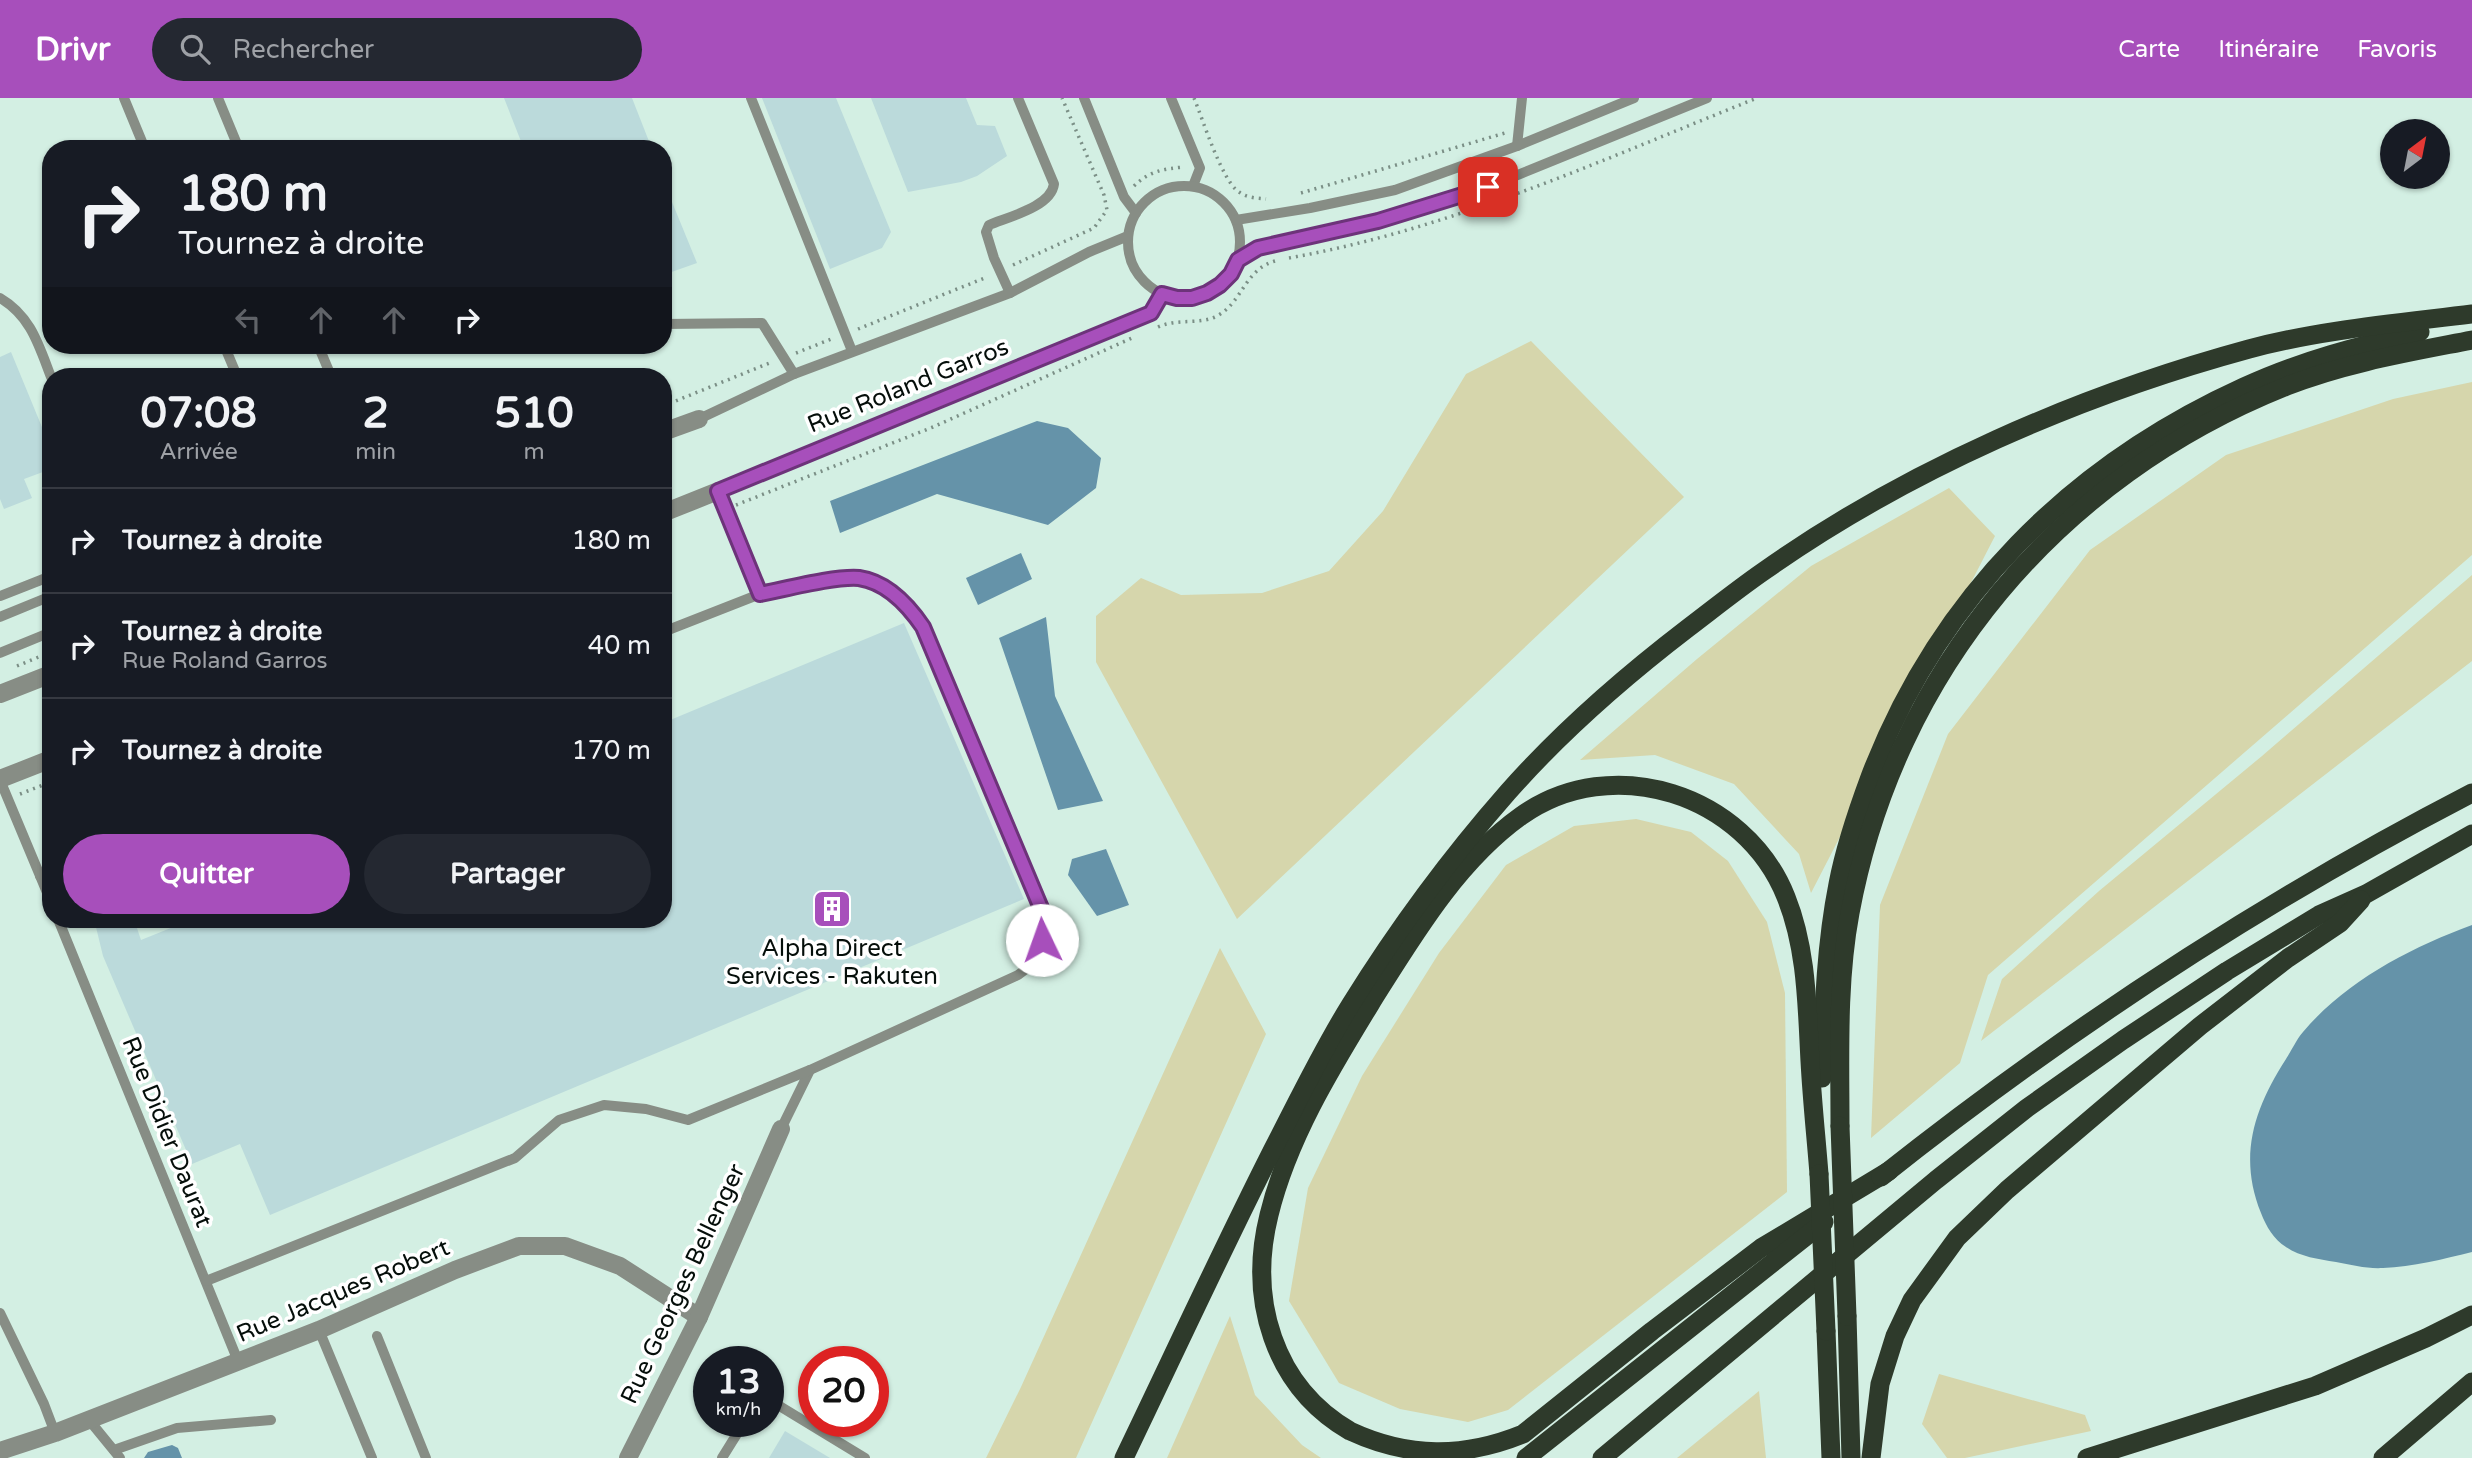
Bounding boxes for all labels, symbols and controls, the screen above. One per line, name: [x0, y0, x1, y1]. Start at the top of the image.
search box: [152, 18, 642, 81]
text: Drivr: [35, 30, 110, 69]
icon: search: [176, 30, 214, 68]
text: Rechercher: [232, 34, 374, 65]
text: Carte: [2118, 35, 2180, 64]
text: Itinéraire: [2218, 35, 2319, 64]
text: Favoris: [2357, 35, 2437, 64]
north arrow: [2380, 119, 2450, 189]
map controls: [2380, 119, 2450, 189]
pin: [1458, 157, 1518, 217]
text: 180 m: [178, 165, 328, 224]
icon: right: [63, 168, 154, 259]
icon: arrive: [1469, 168, 1507, 206]
text: Tournez à droite: [178, 225, 424, 263]
icon: left: [229, 301, 267, 339]
icon: ahead: [302, 301, 340, 339]
icon: ahead: [375, 301, 413, 339]
icon: right: [448, 301, 486, 339]
street label: Rue Roland Garros: [803, 332, 1013, 440]
text: 07:08: [140, 388, 257, 439]
text: 2: [362, 388, 389, 439]
text: 510: [494, 388, 574, 439]
text: Arrivée: [159, 438, 238, 466]
text: min: [355, 438, 396, 466]
text: m: [523, 438, 545, 466]
icon: right: [63, 522, 101, 560]
text: Tournez à droite: [122, 525, 322, 556]
text: 180 m: [571, 525, 651, 556]
text: Tournez à droite: [122, 616, 322, 647]
icon: right: [63, 627, 101, 665]
text: 40 m: [588, 630, 651, 661]
text: Rue Roland Garros: [122, 647, 328, 675]
icon: right: [63, 732, 101, 770]
text: Tournez à droite: [122, 735, 322, 766]
text: 170 m: [571, 735, 651, 766]
button: Quitter: [63, 834, 350, 914]
button: Partager: [364, 834, 651, 914]
building icon: Alpha Direct Services - Rakuten: [811, 888, 853, 930]
position arrow: [1005, 903, 1079, 977]
place label: Alpha Direct Services - Rakuten: [726, 934, 938, 991]
street label: Rue Didier Daurat: [116, 1033, 218, 1231]
street label: Rue Georges Bellenger: [615, 1159, 752, 1409]
street label: Rue Jacques Robert: [232, 1233, 454, 1349]
speed limit sign: 20: [798, 1346, 889, 1437]
text: 13: [717, 1361, 760, 1403]
text: km/h: [716, 1398, 761, 1420]

